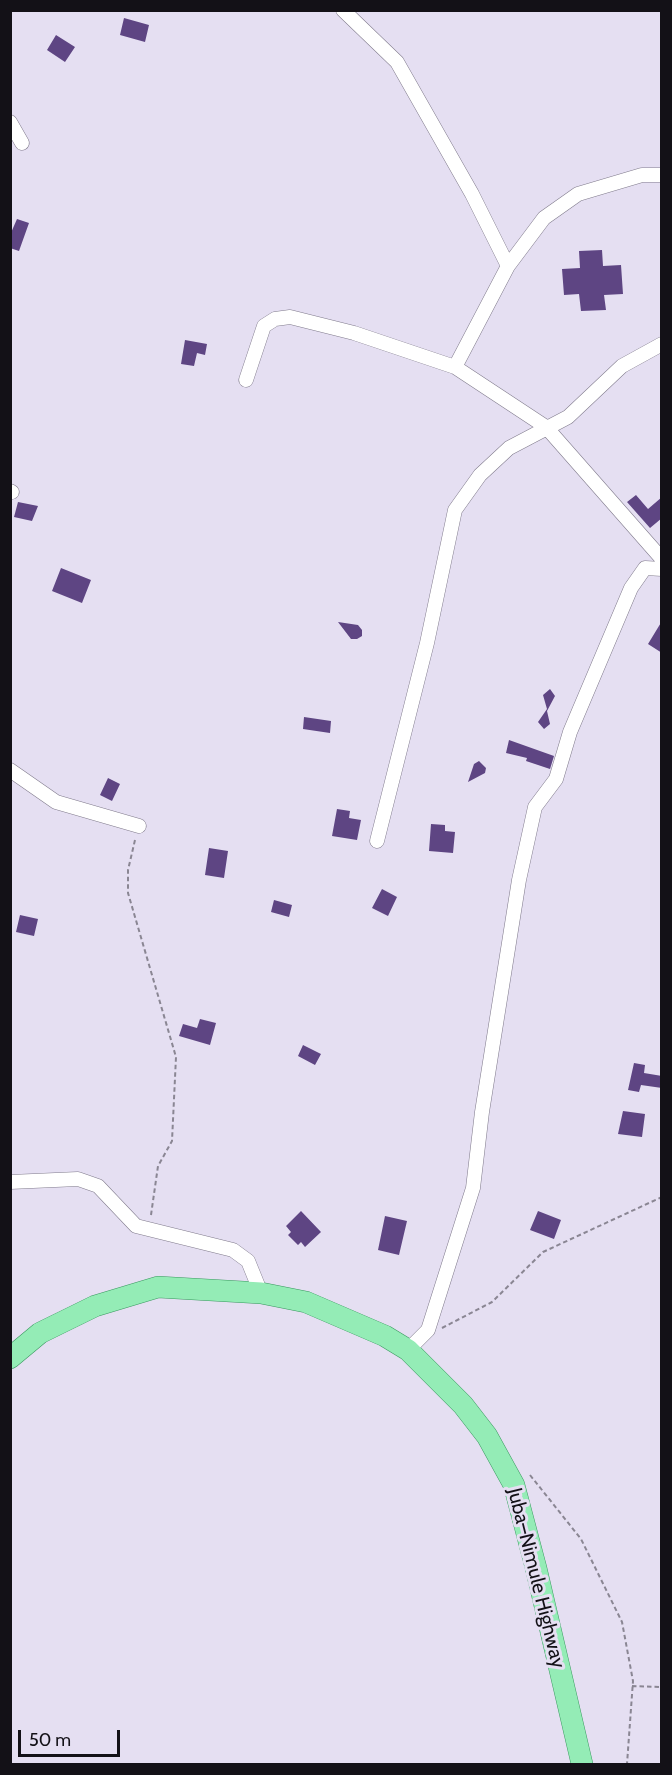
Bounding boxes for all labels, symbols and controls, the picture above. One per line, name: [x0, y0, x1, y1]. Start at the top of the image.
street label: Juba–Nimule Highway: [502, 1485, 570, 1671]
scale bar: [21, 1718, 123, 1756]
text: 50 m: [29, 1729, 71, 1751]

